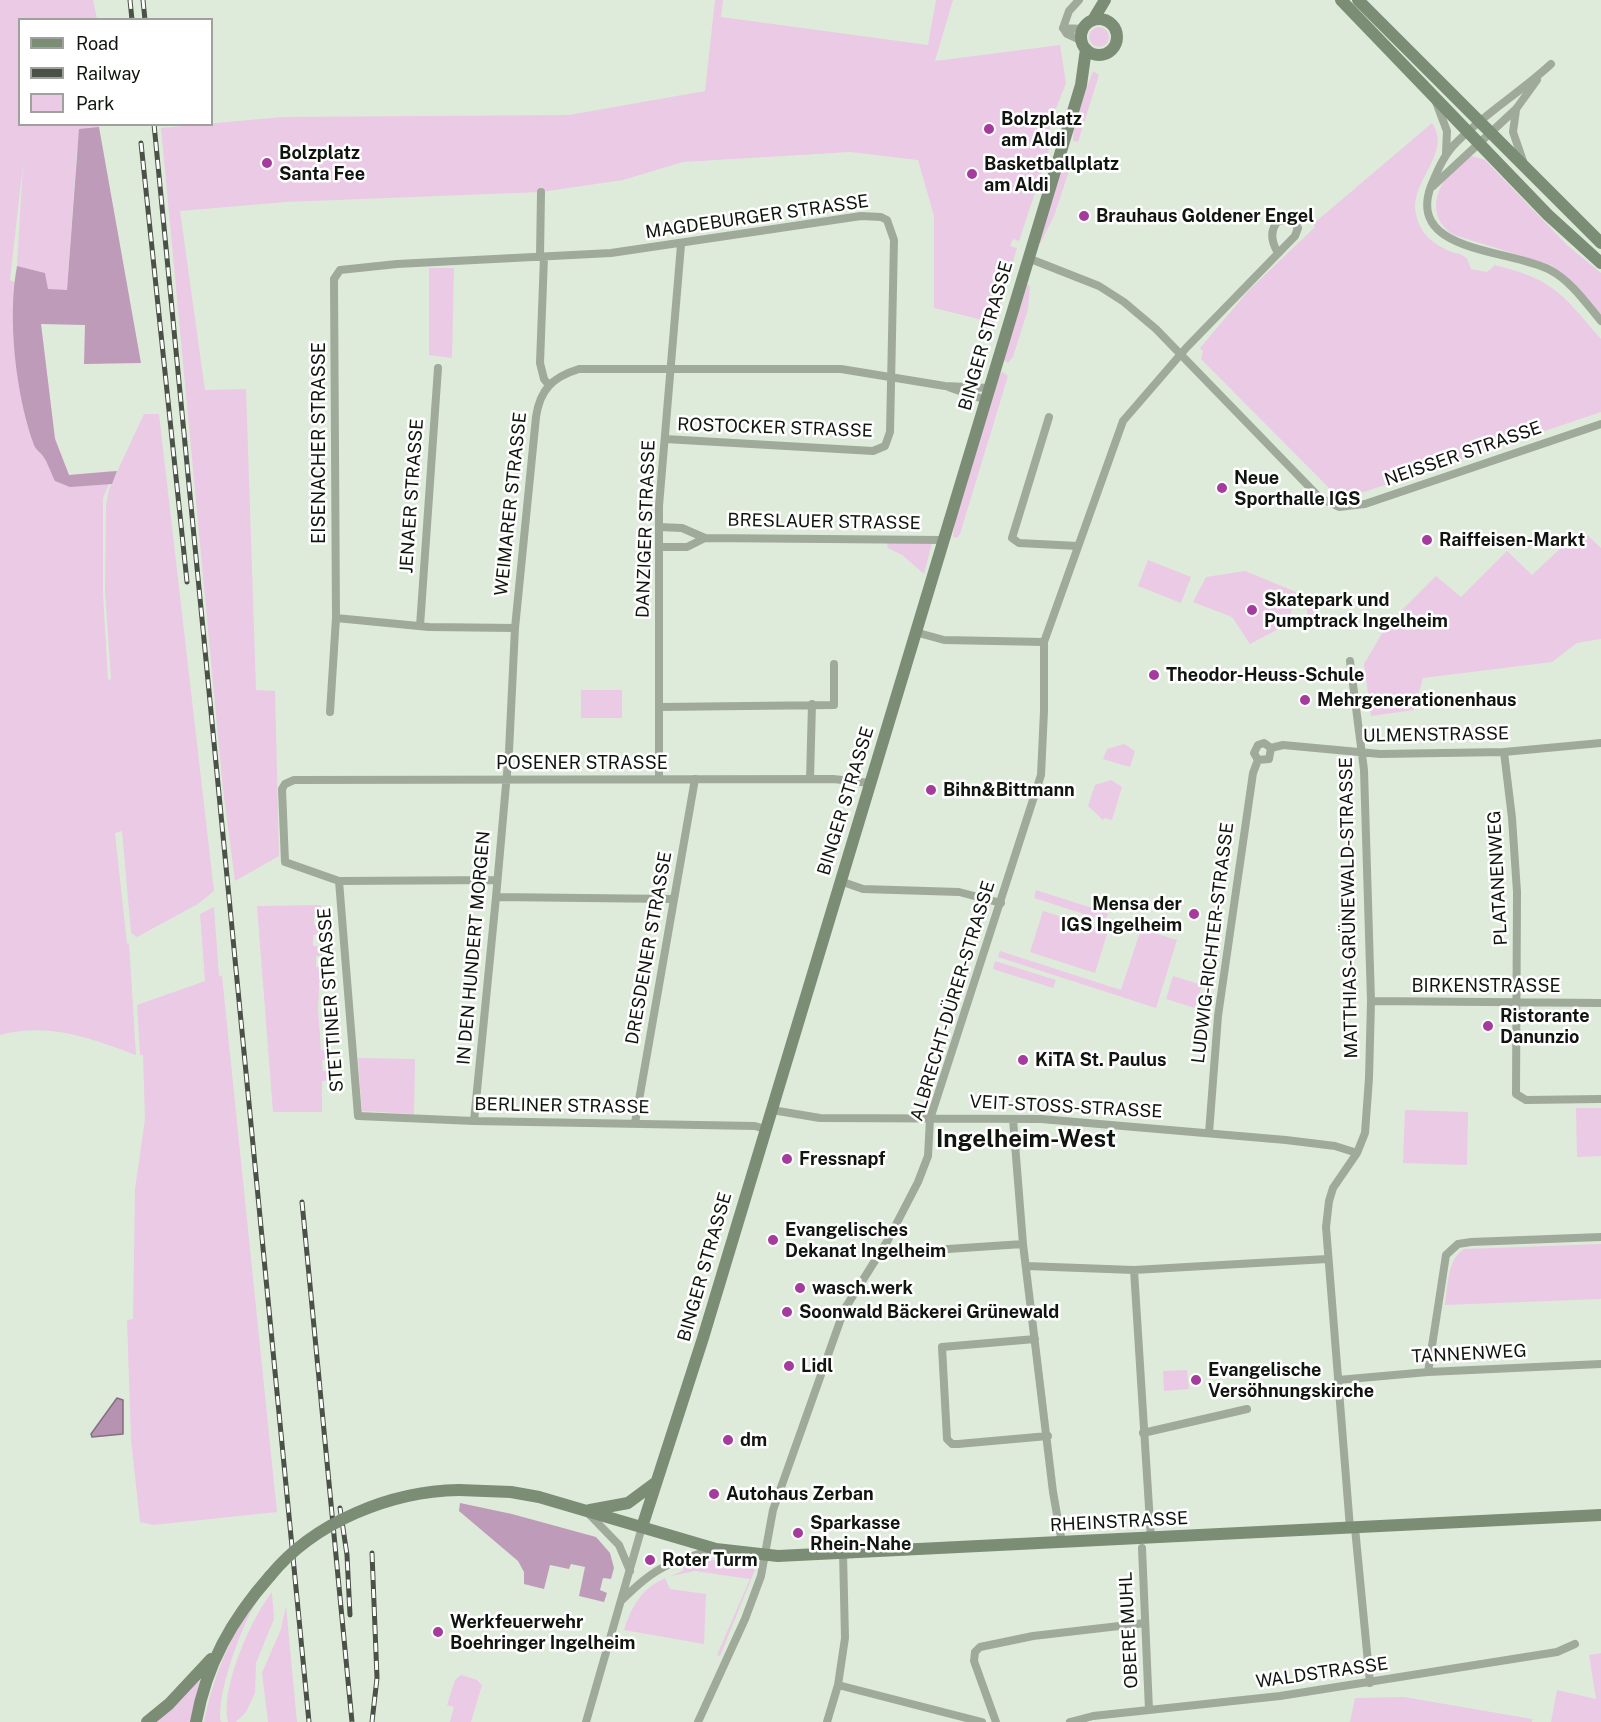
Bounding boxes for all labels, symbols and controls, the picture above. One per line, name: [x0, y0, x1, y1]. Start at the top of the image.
legend: [18, 18, 213, 126]
text: Road: [76, 33, 119, 54]
text: Railway: [76, 63, 141, 84]
text: Park: [76, 93, 114, 114]
place label: Bolzplatz am Aldi: [1001, 108, 1082, 150]
marker: Bolzplatz am Aldi: [982, 122, 996, 136]
place label: Bolzplatz Santa Fee: [279, 142, 365, 184]
place label: Basketballplatz am Aldi: [984, 153, 1119, 195]
marker: Bolzplatz Santa Fee: [260, 156, 274, 170]
marker: Basketballplatz am Aldi: [965, 167, 979, 181]
street label: MAGDEBURGER STRASSE: [644, 191, 870, 243]
place label: Brauhaus Goldener Engel: [1096, 205, 1314, 227]
marker: Brauhaus Goldener Engel: [1077, 209, 1091, 223]
street label: BINGER STRASSE: [954, 259, 1018, 413]
street label: EISENACHER STRASSE: [308, 342, 330, 544]
street label: WEIMARER STRASSE: [491, 411, 531, 597]
street label: ROSTOCKER STRASSE: [677, 414, 873, 442]
street label: NEISSER STRASSE: [1382, 417, 1544, 491]
street label: JENAER STRASSE: [396, 418, 428, 574]
street label: DANZIGER STRASSE: [632, 439, 660, 619]
place label: Neue Sporthalle IGS: [1234, 467, 1360, 510]
marker: Neue Sporthalle IGS: [1215, 481, 1229, 495]
street label: BRESLAUER STRASSE: [727, 510, 921, 534]
place label: Raiffeisen-Markt: [1439, 529, 1585, 551]
marker: Raiffeisen-Markt: [1420, 533, 1434, 547]
place label: Skatepark und Pumptrack Ingelheim: [1264, 589, 1448, 632]
marker: Skatepark und Pumptrack Ingelheim: [1245, 603, 1259, 617]
place label: Theodor-Heuss-Schule: [1166, 664, 1364, 686]
marker: Theodor-Heuss-Schule: [1147, 668, 1161, 682]
place label: Mehrgenerationenhaus: [1317, 689, 1517, 711]
marker: Mehrgenerationenhaus: [1298, 693, 1312, 707]
street label: ULMENSTRASSE: [1363, 723, 1509, 747]
street label: BINGER STRASSE: [813, 724, 879, 878]
street label: POSENER STRASSE: [496, 752, 668, 774]
street label: MATTHIAS-GRÜNEWALD-STRASSE: [1336, 757, 1362, 1059]
place label: Bihn&Bittmann: [943, 779, 1075, 801]
marker: Bihn&Bittmann: [924, 783, 938, 797]
street label: PLATANENWEG: [1484, 810, 1512, 946]
street label: LUDWIG-RICHTER-STRASSE: [1187, 821, 1239, 1065]
street label: IN DEN HUNDERT MORGEN: [453, 830, 495, 1066]
street label: DRESDENER STRASSE: [621, 850, 677, 1046]
street label: ALBRECHT-DÜRER-STRASSE: [906, 878, 1000, 1124]
place label: Mensa der IGS Ingelheim: [1061, 893, 1182, 936]
street label: STETTINER STRASSE: [314, 907, 348, 1093]
marker: Mensa der IGS Ingelheim: [1187, 907, 1201, 921]
street label: BIRKENSTRASSE: [1411, 975, 1561, 997]
place label: Ristorante Danunzio: [1500, 1005, 1590, 1048]
marker: Ristorante Danunzio: [1481, 1019, 1495, 1033]
place label: KiTA St. Paulus: [1035, 1049, 1166, 1071]
marker: KiTA St. Paulus: [1016, 1053, 1030, 1067]
street label: VEIT-STOSS-STRASSE: [969, 1091, 1163, 1123]
street label: BERLINER STRASSE: [474, 1094, 650, 1118]
district label: Ingelheim-West: [936, 1126, 1116, 1154]
place label: Fressnapf: [799, 1148, 885, 1170]
marker: Fressnapf: [780, 1152, 794, 1166]
street label: BINGER STRASSE: [673, 1190, 737, 1344]
place label: Evangelisches Dekanat Ingelheim: [785, 1219, 946, 1262]
marker: Evangelisches Dekanat Ingelheim: [766, 1233, 780, 1247]
place label: wasch.werk: [812, 1277, 913, 1299]
marker: wasch.werk: [793, 1281, 807, 1295]
place label: Soonwald Bäckerei Grünewald: [799, 1301, 1059, 1323]
marker: Soonwald Bäckerei Grünewald: [780, 1305, 794, 1319]
street label: TANNENWEG: [1411, 1340, 1527, 1368]
place label: Lidl: [801, 1355, 833, 1377]
marker: Lidl: [782, 1359, 796, 1373]
place label: Evangelische Versöhnungskirche: [1208, 1359, 1374, 1402]
marker: Evangelische Versöhnungskirche: [1189, 1373, 1203, 1387]
place label: dm: [740, 1429, 767, 1451]
marker: dm: [721, 1433, 735, 1447]
place label: Autohaus Zerban: [726, 1483, 874, 1505]
marker: Autohaus Zerban: [707, 1487, 721, 1501]
street label: RHEINSTRASSE: [1049, 1508, 1189, 1536]
place label: Sparkasse Rhein-Nahe: [810, 1512, 911, 1555]
marker: Sparkasse Rhein-Nahe: [791, 1526, 805, 1540]
place label: Roter Turm: [662, 1549, 758, 1571]
marker: Roter Turm: [643, 1553, 657, 1567]
street label: OBERE MUHL: [1115, 1571, 1143, 1689]
place label: Werkfeuerwehr Boehringer Ingelheim: [450, 1611, 635, 1654]
marker: Werkfeuerwehr Boehringer Ingelheim: [431, 1625, 445, 1639]
street label: WALDSTRASSE: [1255, 1653, 1389, 1693]

